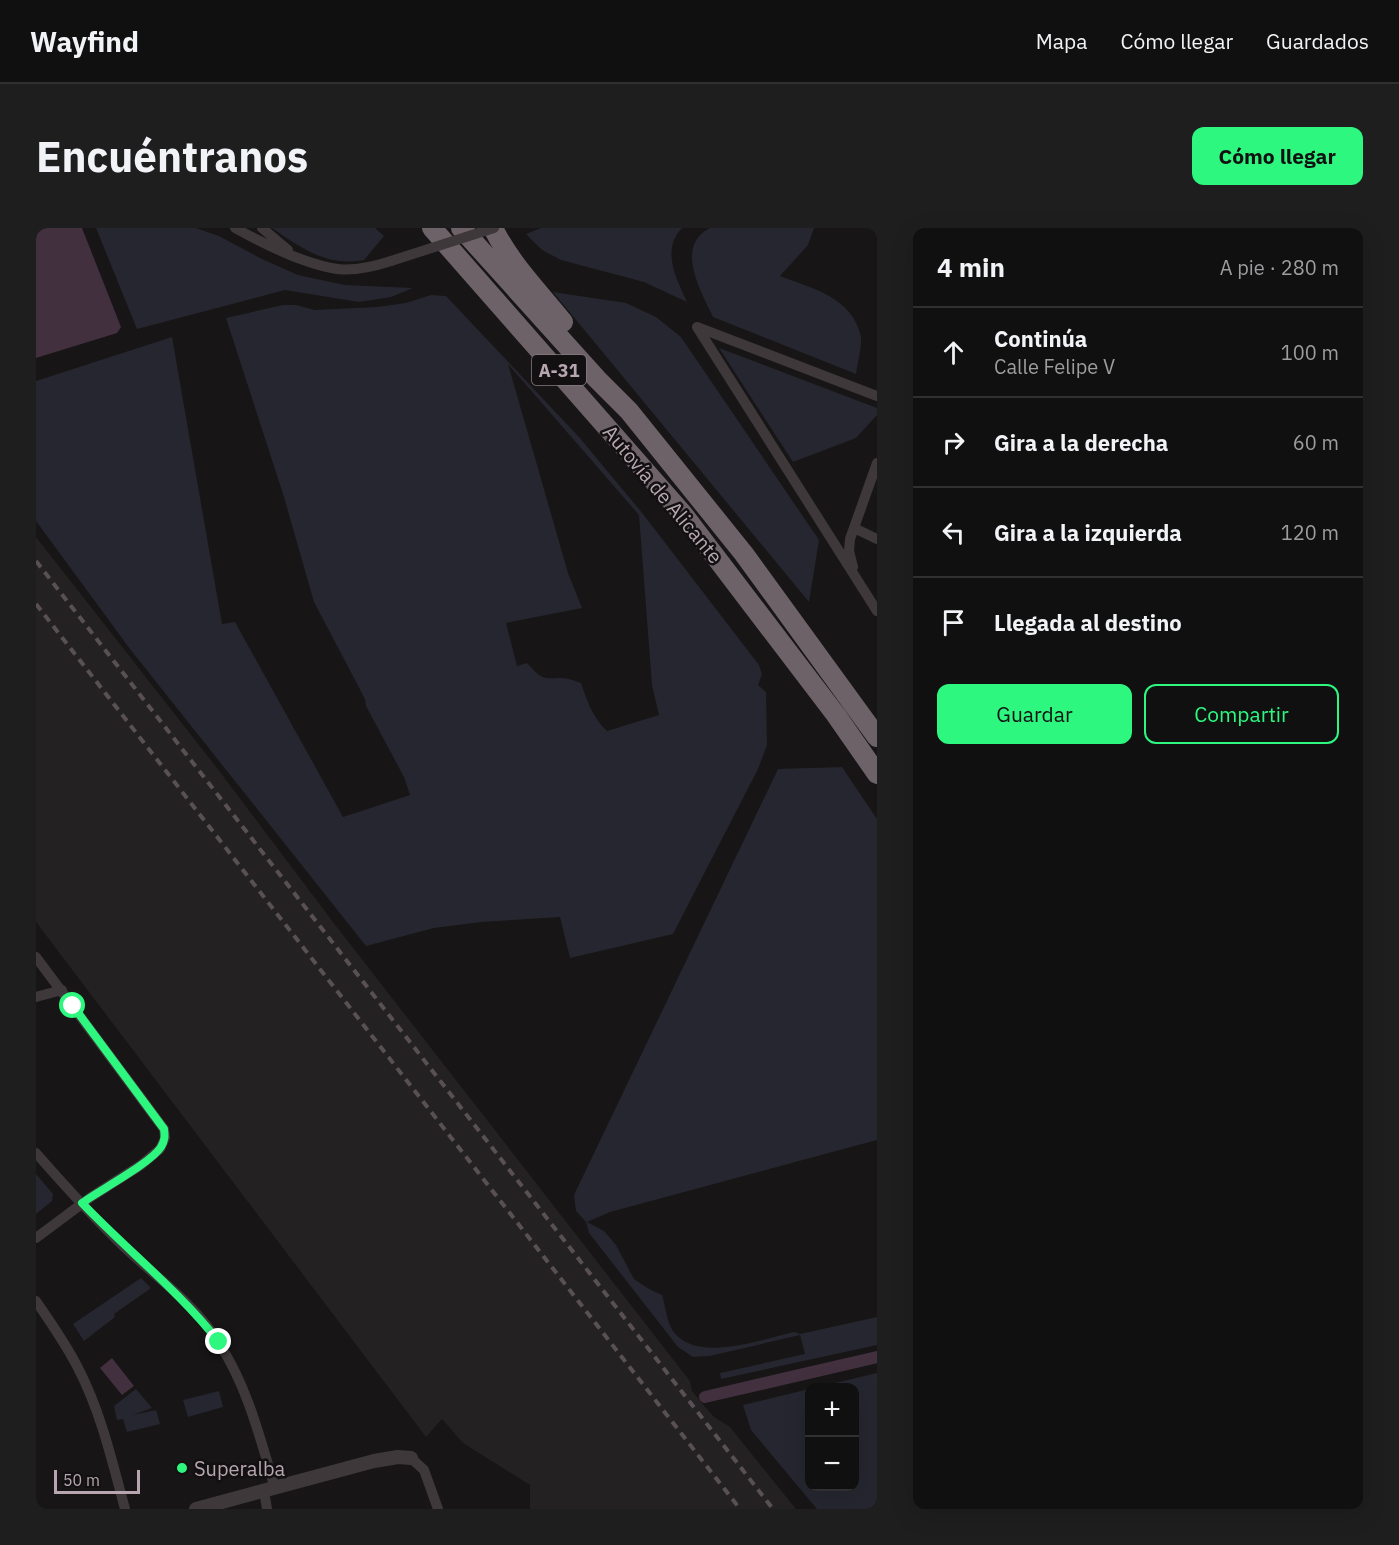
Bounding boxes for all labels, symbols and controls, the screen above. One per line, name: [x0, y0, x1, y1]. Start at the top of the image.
text: Wayfind: [30, 23, 139, 60]
text: Mapa: [1036, 27, 1087, 55]
text: Cómo llegar: [1120, 27, 1233, 55]
text: Guardados: [1266, 27, 1369, 55]
button: Cómo llegar: [1192, 127, 1363, 185]
text: Encuéntranos: [36, 129, 308, 184]
text: 4 min: [937, 250, 1005, 284]
text: A pie · 280 m: [1220, 254, 1339, 281]
text: Continúa: [994, 324, 1087, 353]
icon: ahead: [937, 336, 970, 369]
text: 100 m: [1281, 339, 1339, 366]
text: Calle Felipe V: [994, 353, 1115, 380]
road number: A-31: [532, 355, 586, 385]
street label: Autovía de Alicante: [597, 419, 729, 569]
icon: right: [937, 426, 970, 459]
text: Gira a la derecha: [994, 428, 1168, 457]
text: 60 m: [1293, 429, 1339, 456]
icon: left: [937, 516, 970, 549]
text: Gira a la izquierda: [994, 518, 1182, 547]
text: 120 m: [1281, 519, 1339, 546]
icon: arrive: [937, 606, 970, 639]
text: Llegada al destino: [994, 608, 1182, 637]
button: Guardar: [937, 684, 1132, 744]
button: Compartir: [1144, 684, 1339, 744]
route start: [59, 992, 85, 1018]
route end: [205, 1328, 231, 1354]
map controls: [805, 1383, 859, 1491]
button: +: [805, 1383, 859, 1437]
button: −: [805, 1437, 859, 1491]
place label: Superalba: [194, 1455, 286, 1482]
marker: Superalba: [175, 1461, 189, 1475]
scale bar: [54, 1467, 140, 1494]
text: 50 m: [63, 1470, 100, 1490]

